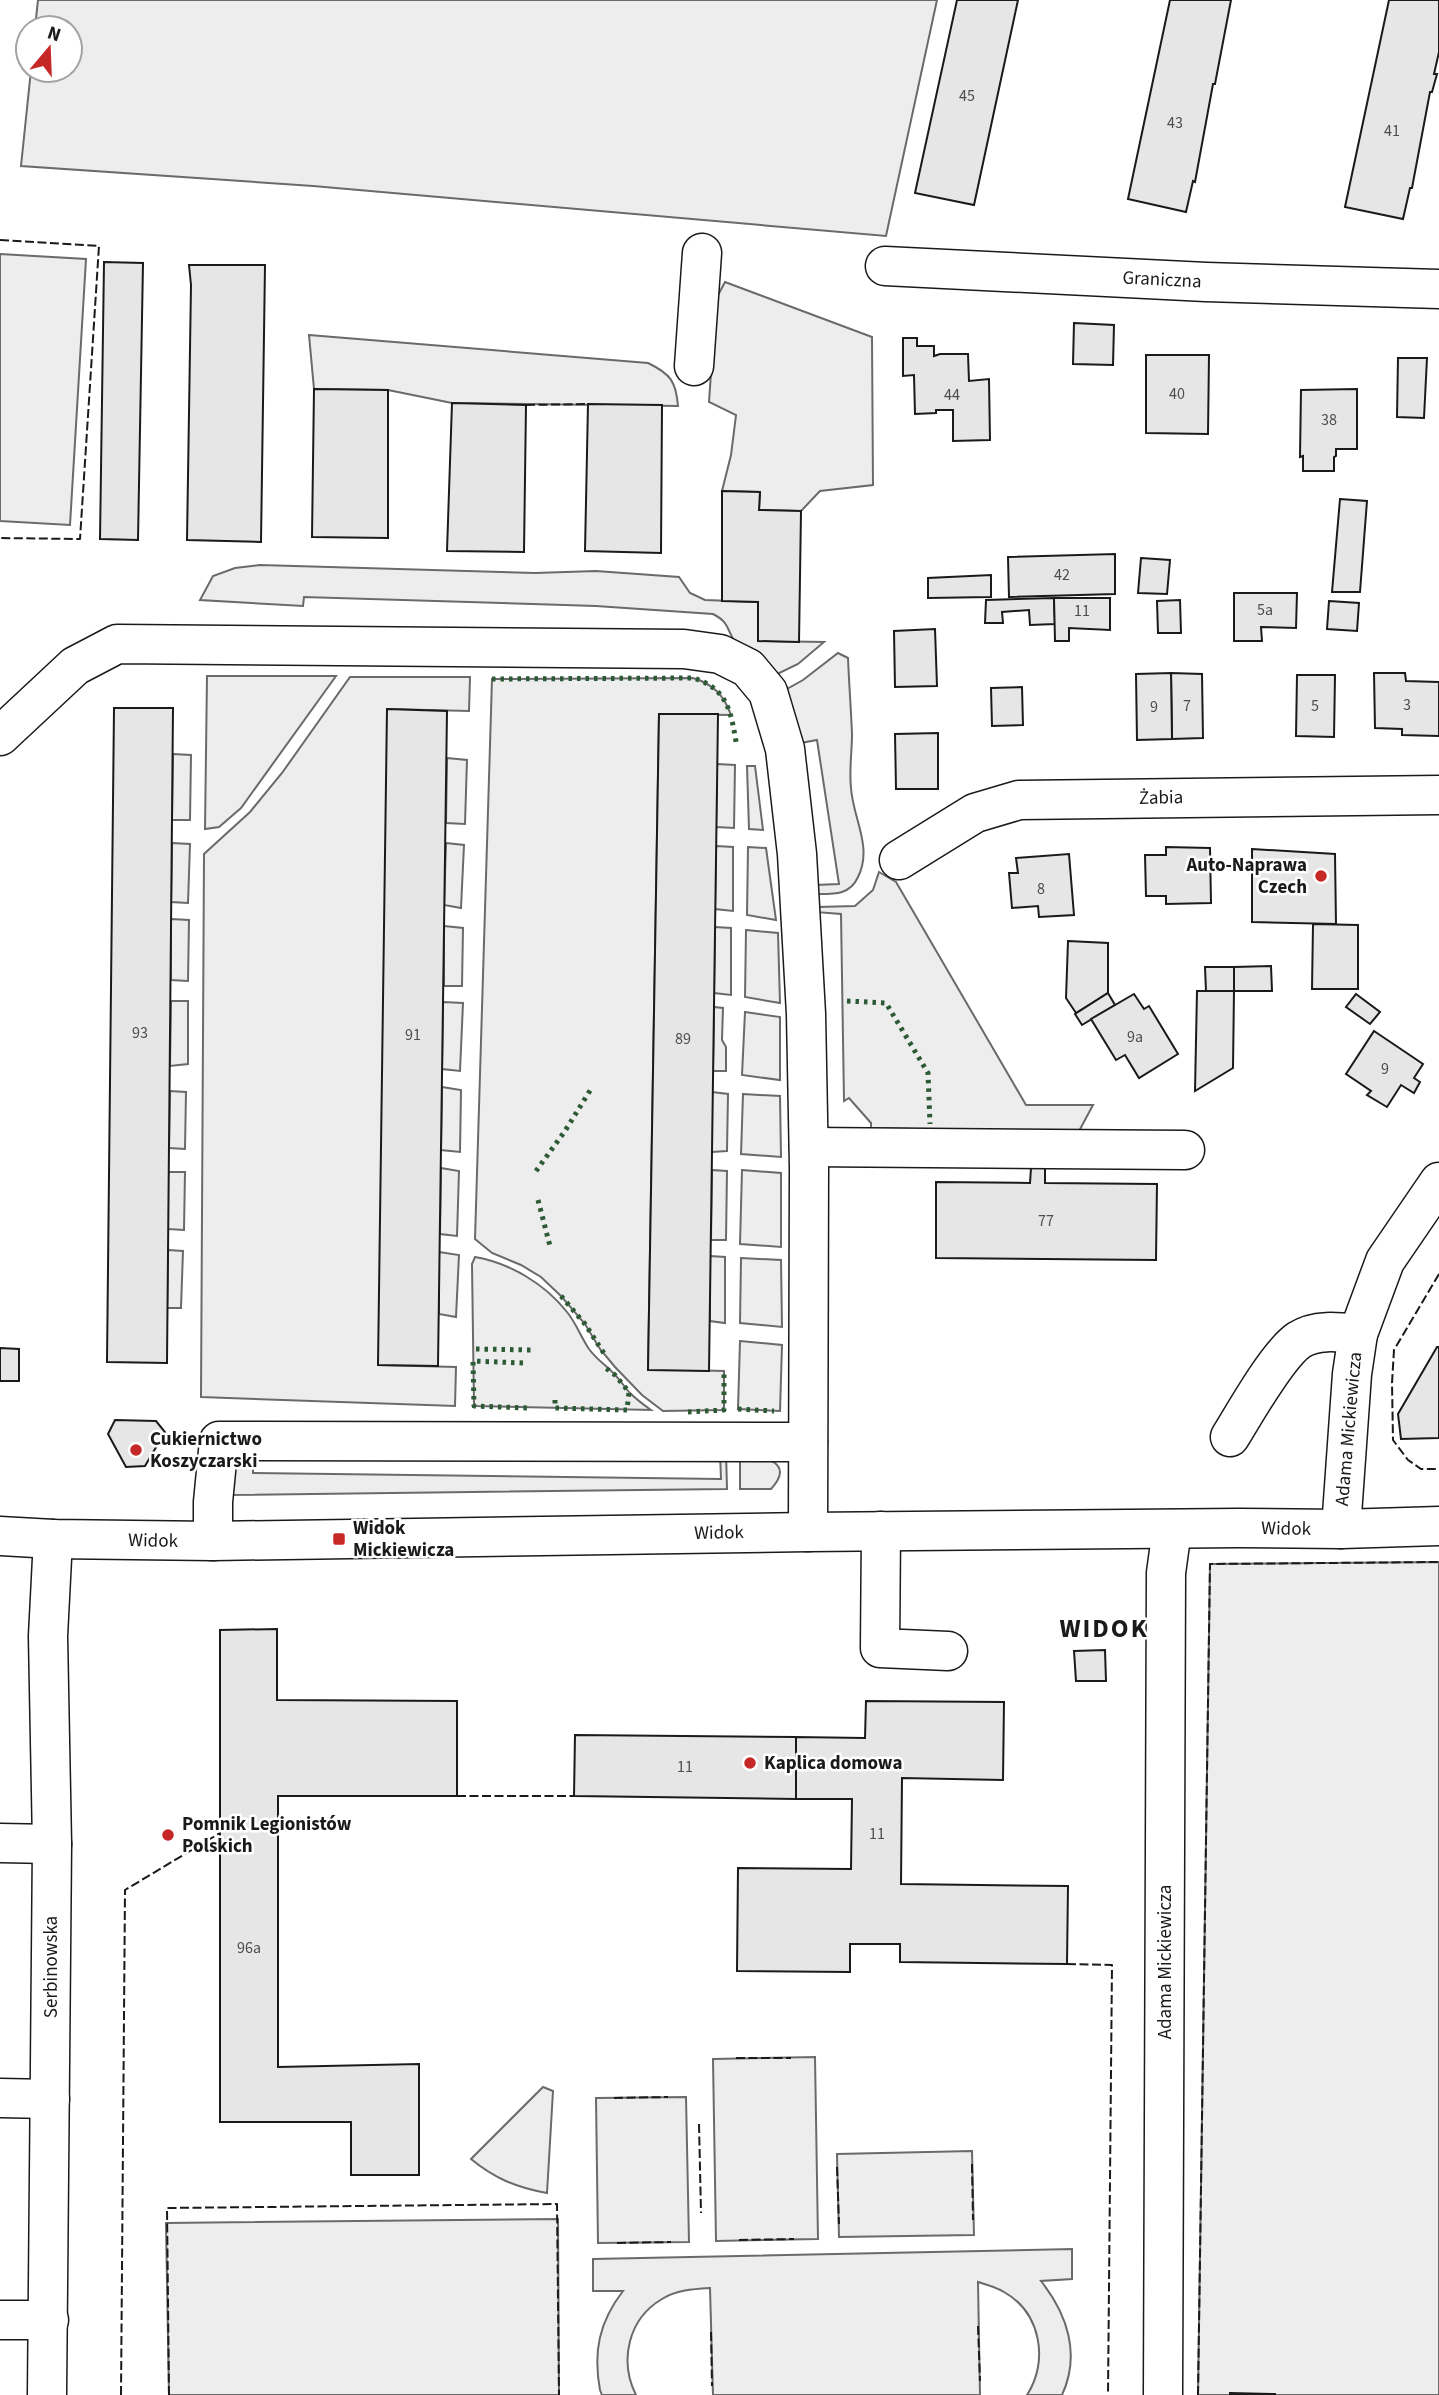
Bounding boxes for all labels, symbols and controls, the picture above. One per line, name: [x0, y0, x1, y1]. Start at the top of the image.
north arrow: [14, 14, 84, 84]
text: N: [44, 20, 64, 49]
house number: 45: [959, 85, 975, 107]
house number: 43: [1167, 112, 1183, 134]
house number: 41: [1384, 120, 1400, 142]
street label: Graniczna: [1122, 264, 1202, 296]
house number: 40: [1169, 383, 1185, 405]
house number: 44: [944, 384, 960, 406]
house number: 38: [1321, 409, 1337, 431]
house number: 42: [1054, 564, 1070, 586]
house number: 5a: [1257, 599, 1273, 621]
house number: 11: [1074, 600, 1090, 622]
house number: 3: [1403, 694, 1411, 716]
house number: 7: [1183, 695, 1191, 717]
house number: 5: [1311, 695, 1319, 717]
house number: 9: [1150, 696, 1158, 718]
street label: Żabia: [1139, 784, 1183, 812]
place label: Auto-Naprawa Czech: [1185, 852, 1307, 901]
marker: Auto-Naprawa Czech: [1313, 868, 1329, 884]
house number: 8: [1037, 878, 1045, 900]
house number: 93: [132, 1022, 148, 1044]
house number: 91: [405, 1024, 421, 1046]
house number: 9a: [1127, 1026, 1143, 1048]
house number: 89: [675, 1028, 691, 1050]
house number: 9: [1381, 1058, 1389, 1080]
house number: 77: [1038, 1210, 1054, 1232]
street label: Adama Mickiewicza: [1329, 1351, 1369, 1507]
place label: Cukiernictwo Koszyczarski: [150, 1426, 262, 1475]
marker: Cukiernictwo Koszyczarski: [128, 1442, 144, 1458]
place label: Widok Mickiewicza: [353, 1515, 454, 1564]
street label: Widok: [1261, 1515, 1312, 1543]
street label: Widok: [694, 1519, 745, 1547]
street label: Widok: [128, 1527, 179, 1555]
marker: Widok Mickiewicza: [331, 1531, 347, 1547]
district label: WIDOK: [1059, 1610, 1149, 1647]
place label: Kaplica domowa: [764, 1750, 902, 1777]
marker: Kaplica domowa: [742, 1755, 758, 1771]
house number: 11: [677, 1756, 693, 1778]
place label: Pomnik Legionistów Polskich: [182, 1811, 352, 1860]
house number: 11: [869, 1823, 885, 1845]
marker: Pomnik Legionistów Polskich: [160, 1827, 176, 1843]
street label: Adama Mickiewicza: [1152, 1885, 1179, 2039]
street label: Serbinowska: [38, 1916, 65, 2018]
house number: 96a: [237, 1937, 261, 1959]

